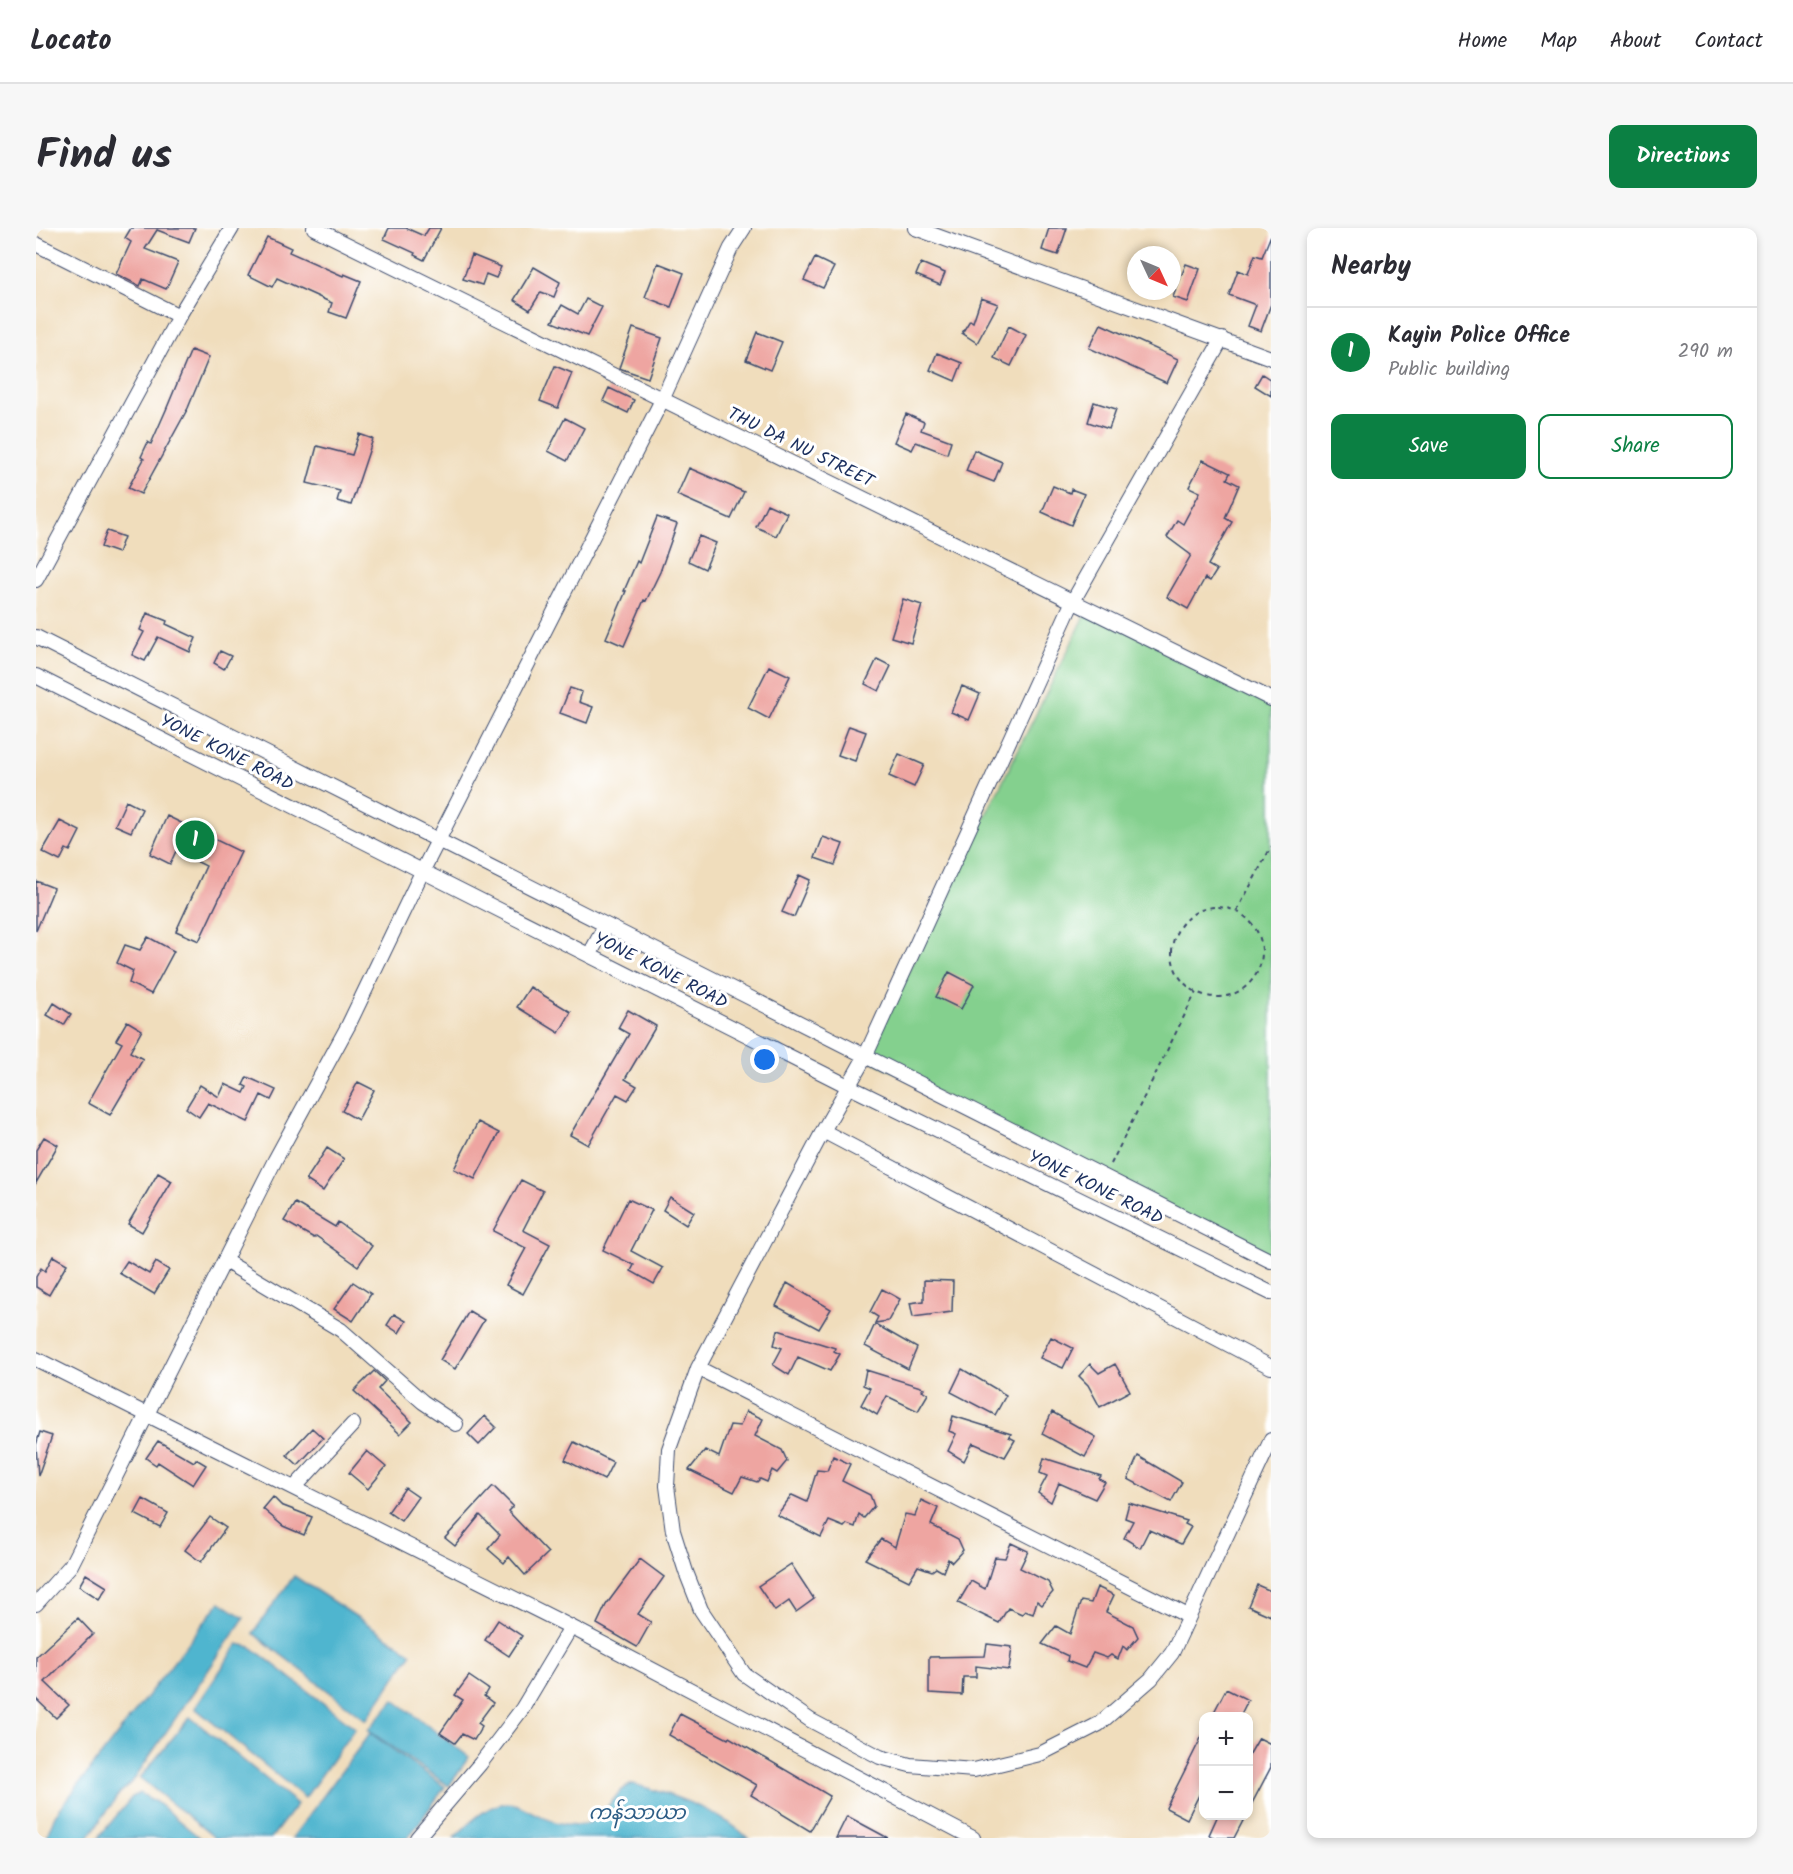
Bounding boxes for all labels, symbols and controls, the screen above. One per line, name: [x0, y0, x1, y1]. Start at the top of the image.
text: Locato: [30, 19, 111, 64]
text: Home: [1458, 25, 1507, 58]
text: Map: [1540, 25, 1577, 58]
text: About: [1610, 25, 1661, 58]
text: Contact: [1694, 25, 1763, 58]
text: Find us: [36, 123, 172, 190]
button: Directions: [1609, 125, 1757, 188]
north arrow: [1127, 246, 1181, 300]
text: Nearby: [1331, 246, 1411, 288]
text: Kayin Police Office: [1388, 319, 1570, 354]
text: 1: [1347, 336, 1354, 368]
text: 290 m: [1678, 336, 1733, 368]
text: Public building: [1388, 354, 1510, 386]
street label: THU DA NU STREET: [722, 400, 880, 497]
button: Save: [1331, 414, 1526, 479]
button: Share: [1538, 414, 1733, 479]
street label: YONE KONE ROAD: [154, 707, 299, 800]
pin: 1: [176, 818, 214, 862]
street label: YONE KONE ROAD: [588, 925, 733, 1018]
your location: [750, 1045, 779, 1074]
street label: YONE KONE ROAD: [1023, 1143, 1168, 1234]
map controls: [1199, 1712, 1253, 1820]
button: +: [1199, 1712, 1253, 1766]
button: −: [1199, 1766, 1253, 1820]
water label: ကန်သာယာ: [588, 1798, 686, 1830]

